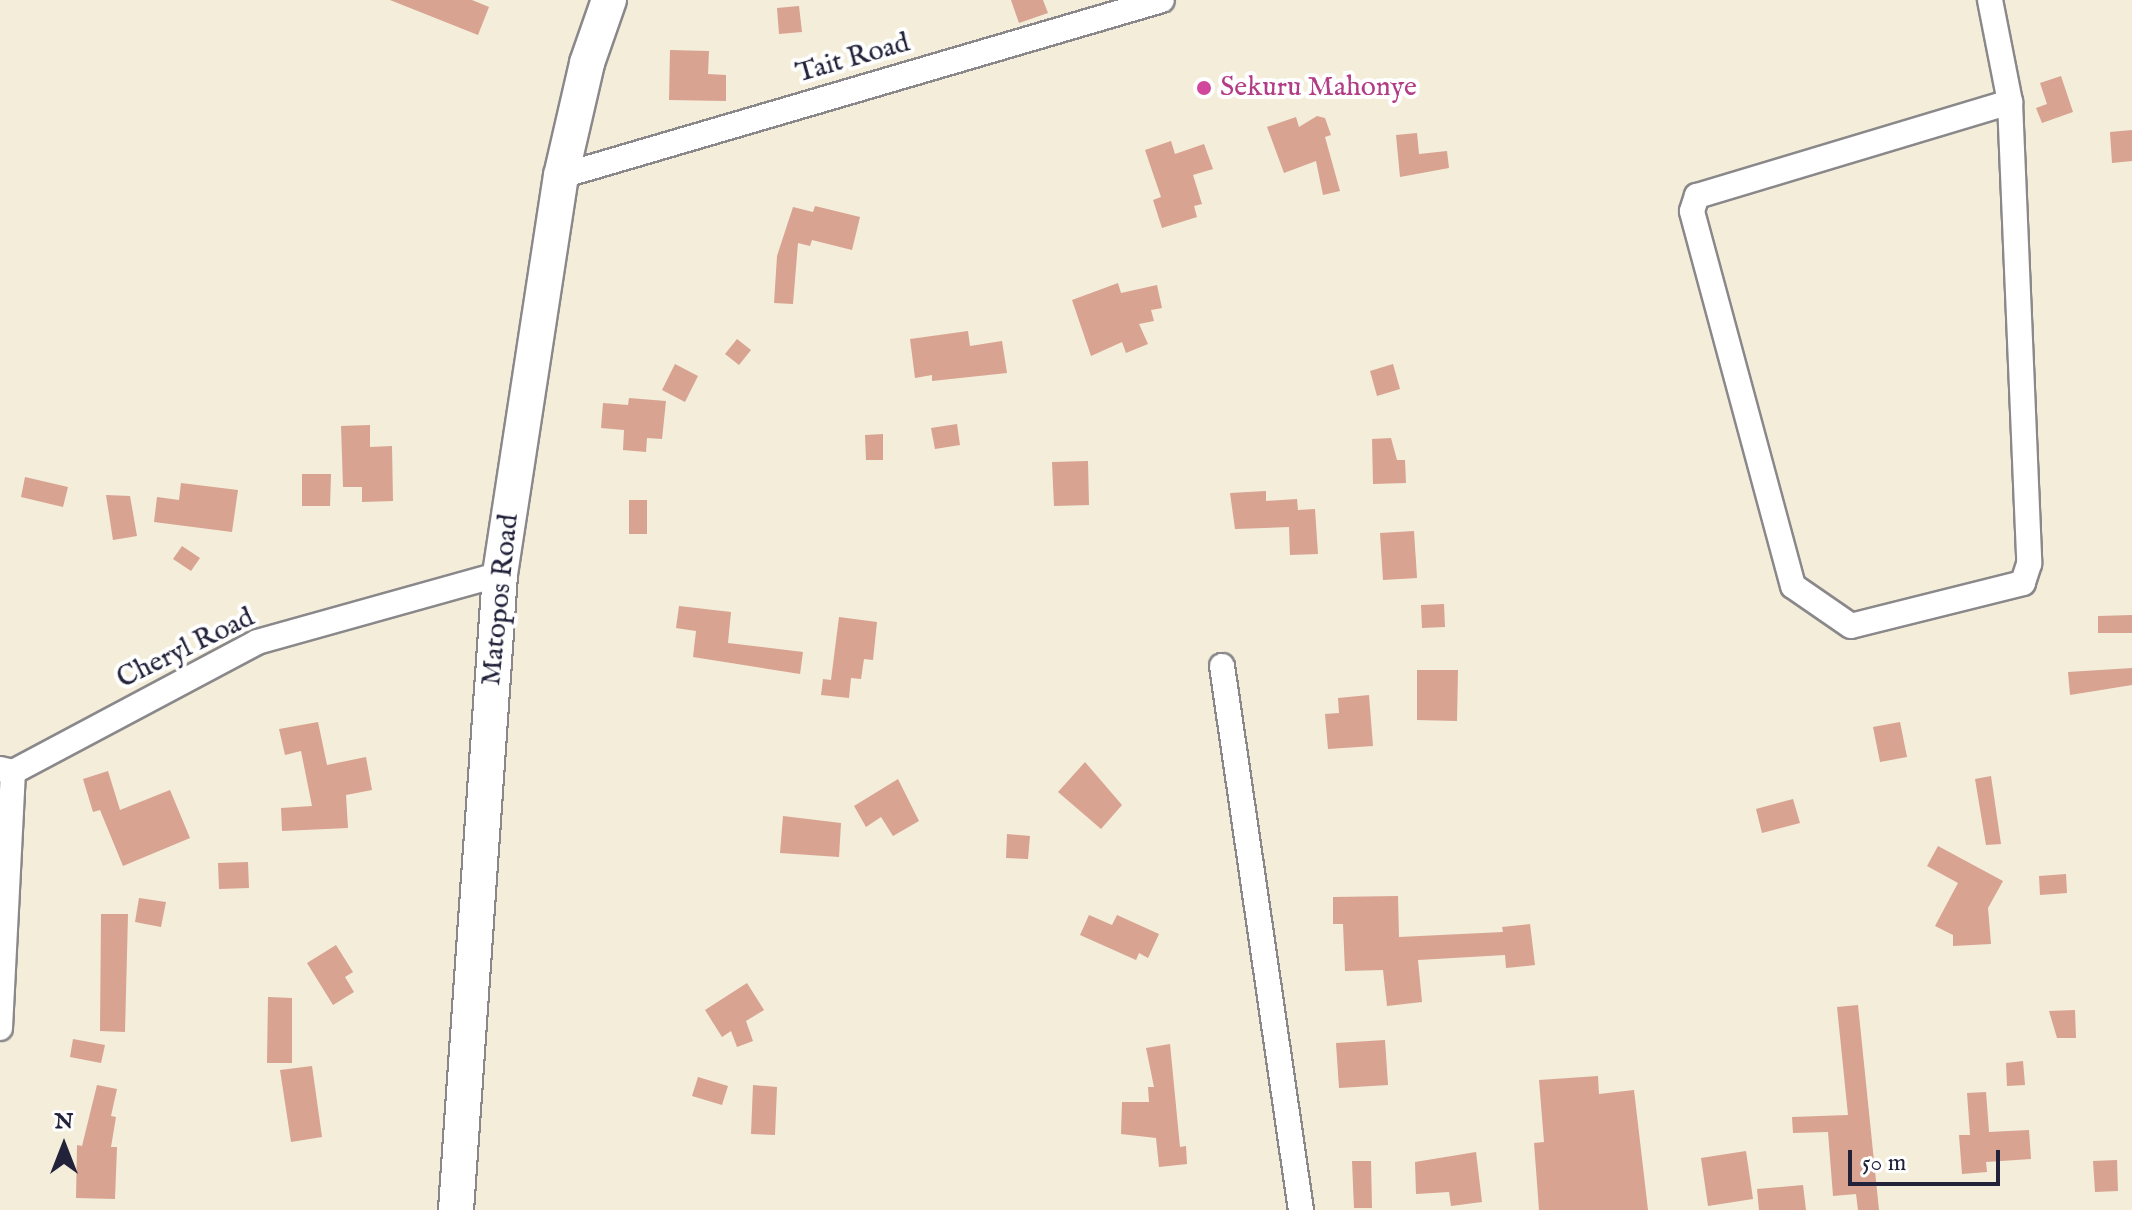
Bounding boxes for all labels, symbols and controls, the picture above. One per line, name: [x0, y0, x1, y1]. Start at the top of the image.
street label: Tait Road: [792, 27, 914, 91]
place label: Sekuru Mahonye: [1220, 71, 1417, 105]
marker: Sekuru Mahonye: [1195, 79, 1213, 97]
street label: Matopos Road: [475, 512, 527, 688]
street label: Cheryl Road: [112, 601, 260, 697]
north arrow: [24, 1106, 104, 1186]
text: N: [54, 1108, 74, 1136]
scale bar: [1852, 1134, 2004, 1184]
text: 50 m: [1862, 1148, 1906, 1179]

